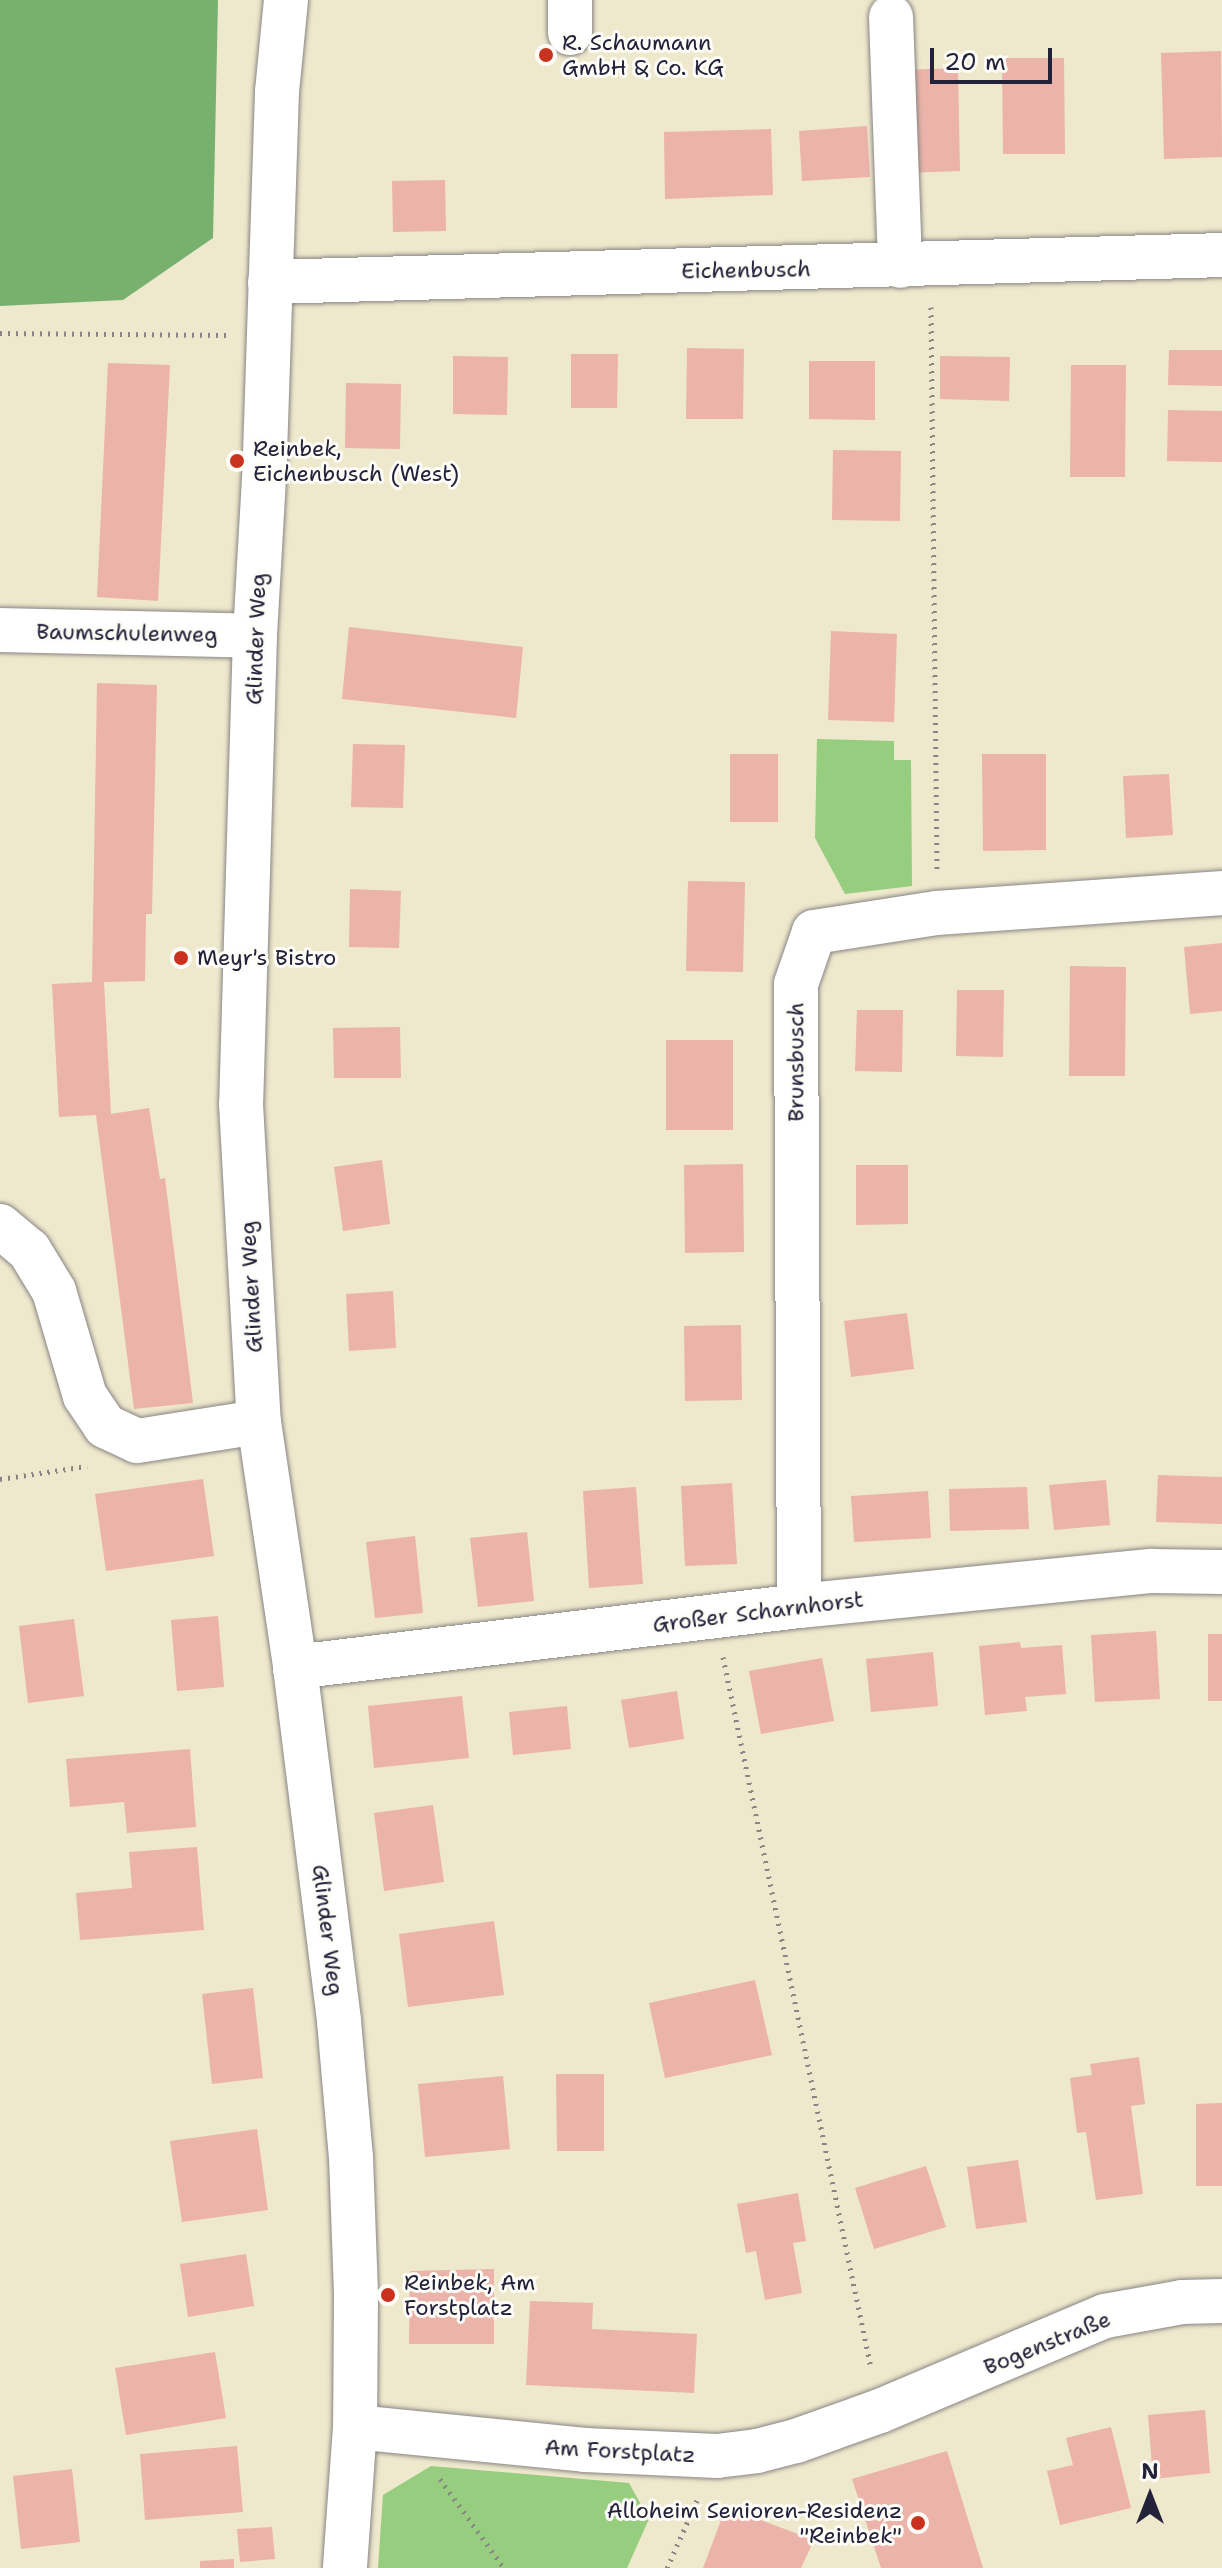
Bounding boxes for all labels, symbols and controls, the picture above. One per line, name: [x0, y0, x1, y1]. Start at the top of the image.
place label: R. Schaumann GmbH & Co. KG: [562, 29, 724, 80]
scale bar: [934, 32, 1056, 82]
marker: R. Schaumann GmbH & Co. KG: [537, 46, 555, 64]
text: 20 m: [944, 46, 1006, 78]
street label: Eichenbusch: [681, 256, 811, 284]
place label: Reinbek, Eichenbusch (West): [253, 435, 459, 486]
marker: Reinbek, Eichenbusch (West): [228, 452, 246, 470]
street label: Glinder Weg: [241, 573, 271, 705]
street label: Baumschulenweg: [36, 618, 218, 648]
place label: Meyr's Bistro: [197, 945, 336, 971]
marker: Meyr's Bistro: [172, 949, 190, 967]
street label: Brunsbusch: [783, 1002, 809, 1122]
street label: Glinder Weg: [234, 1220, 268, 1354]
street label: Großer Scharnhorst: [651, 1586, 865, 1638]
street label: Glinder Weg: [307, 1863, 349, 1997]
place label: Reinbek, Am Forstplatz: [404, 2269, 535, 2320]
marker: Reinbek, Am Forstplatz: [379, 2286, 397, 2304]
street label: Bogenstraße: [980, 2306, 1114, 2380]
street label: Am Forstplatz: [544, 2434, 696, 2468]
north arrow: [1110, 2456, 1190, 2536]
text: N: [1141, 2457, 1159, 2486]
place label: Alloheim Senioren-Residenz "Reinbek": [607, 2497, 902, 2548]
marker: Alloheim Senioren-Residenz "Reinbek": [909, 2514, 927, 2532]

